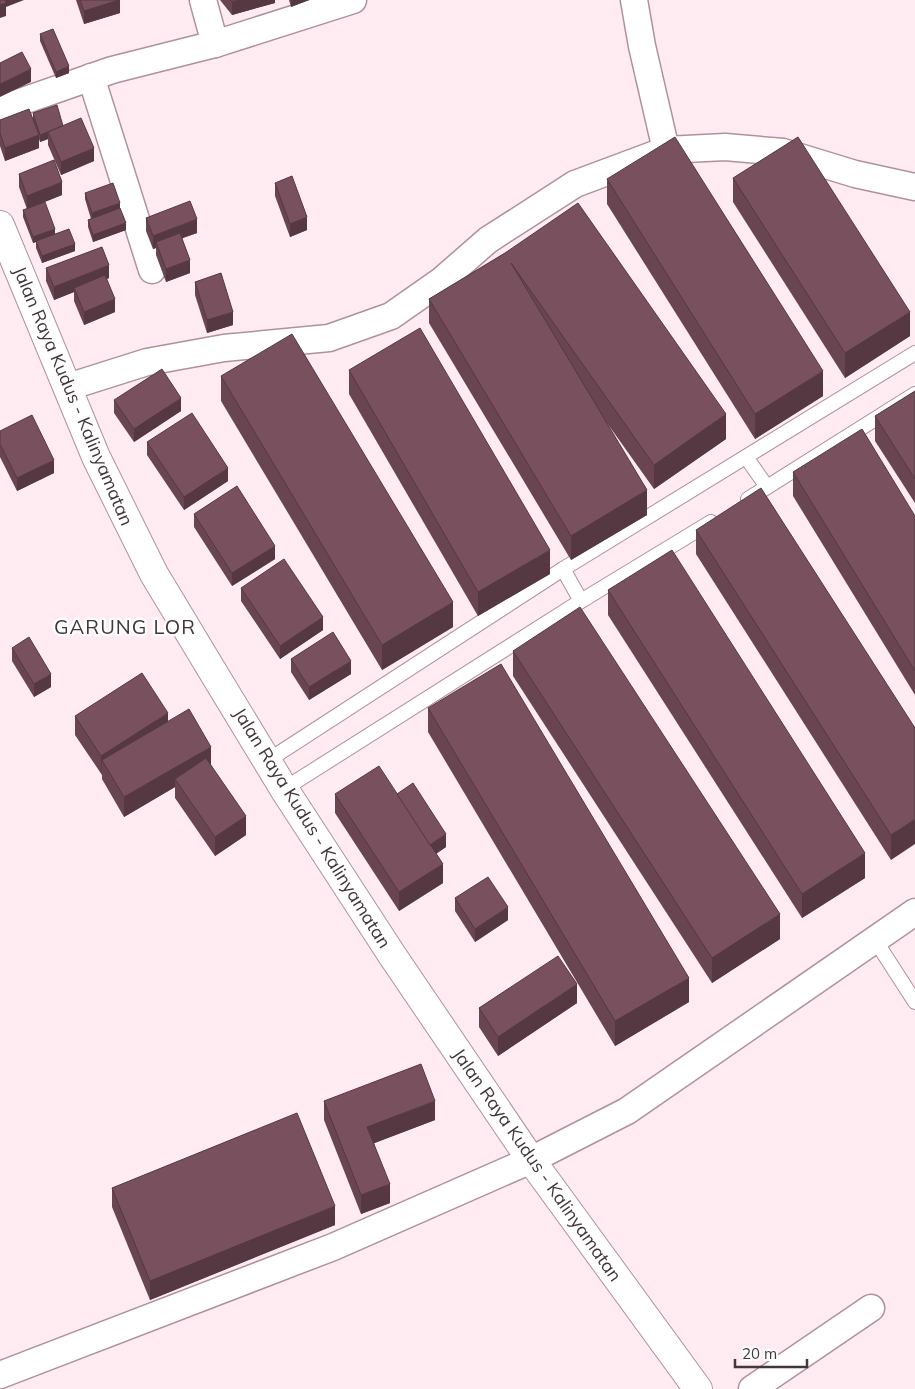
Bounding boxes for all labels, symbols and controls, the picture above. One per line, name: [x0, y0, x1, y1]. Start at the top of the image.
street label: Jalan Raya Kudus - Kalinyamatan: [8, 263, 139, 529]
district label: GARUNG LOR: [54, 614, 196, 639]
street label: Jalan Raya Kudus - Kalinyamatan: [229, 703, 396, 952]
street label: Jalan Raya Kudus - Kalinyamatan: [448, 1044, 627, 1286]
scale bar: [735, 1336, 808, 1368]
text: 20 m: [742, 1344, 777, 1363]

